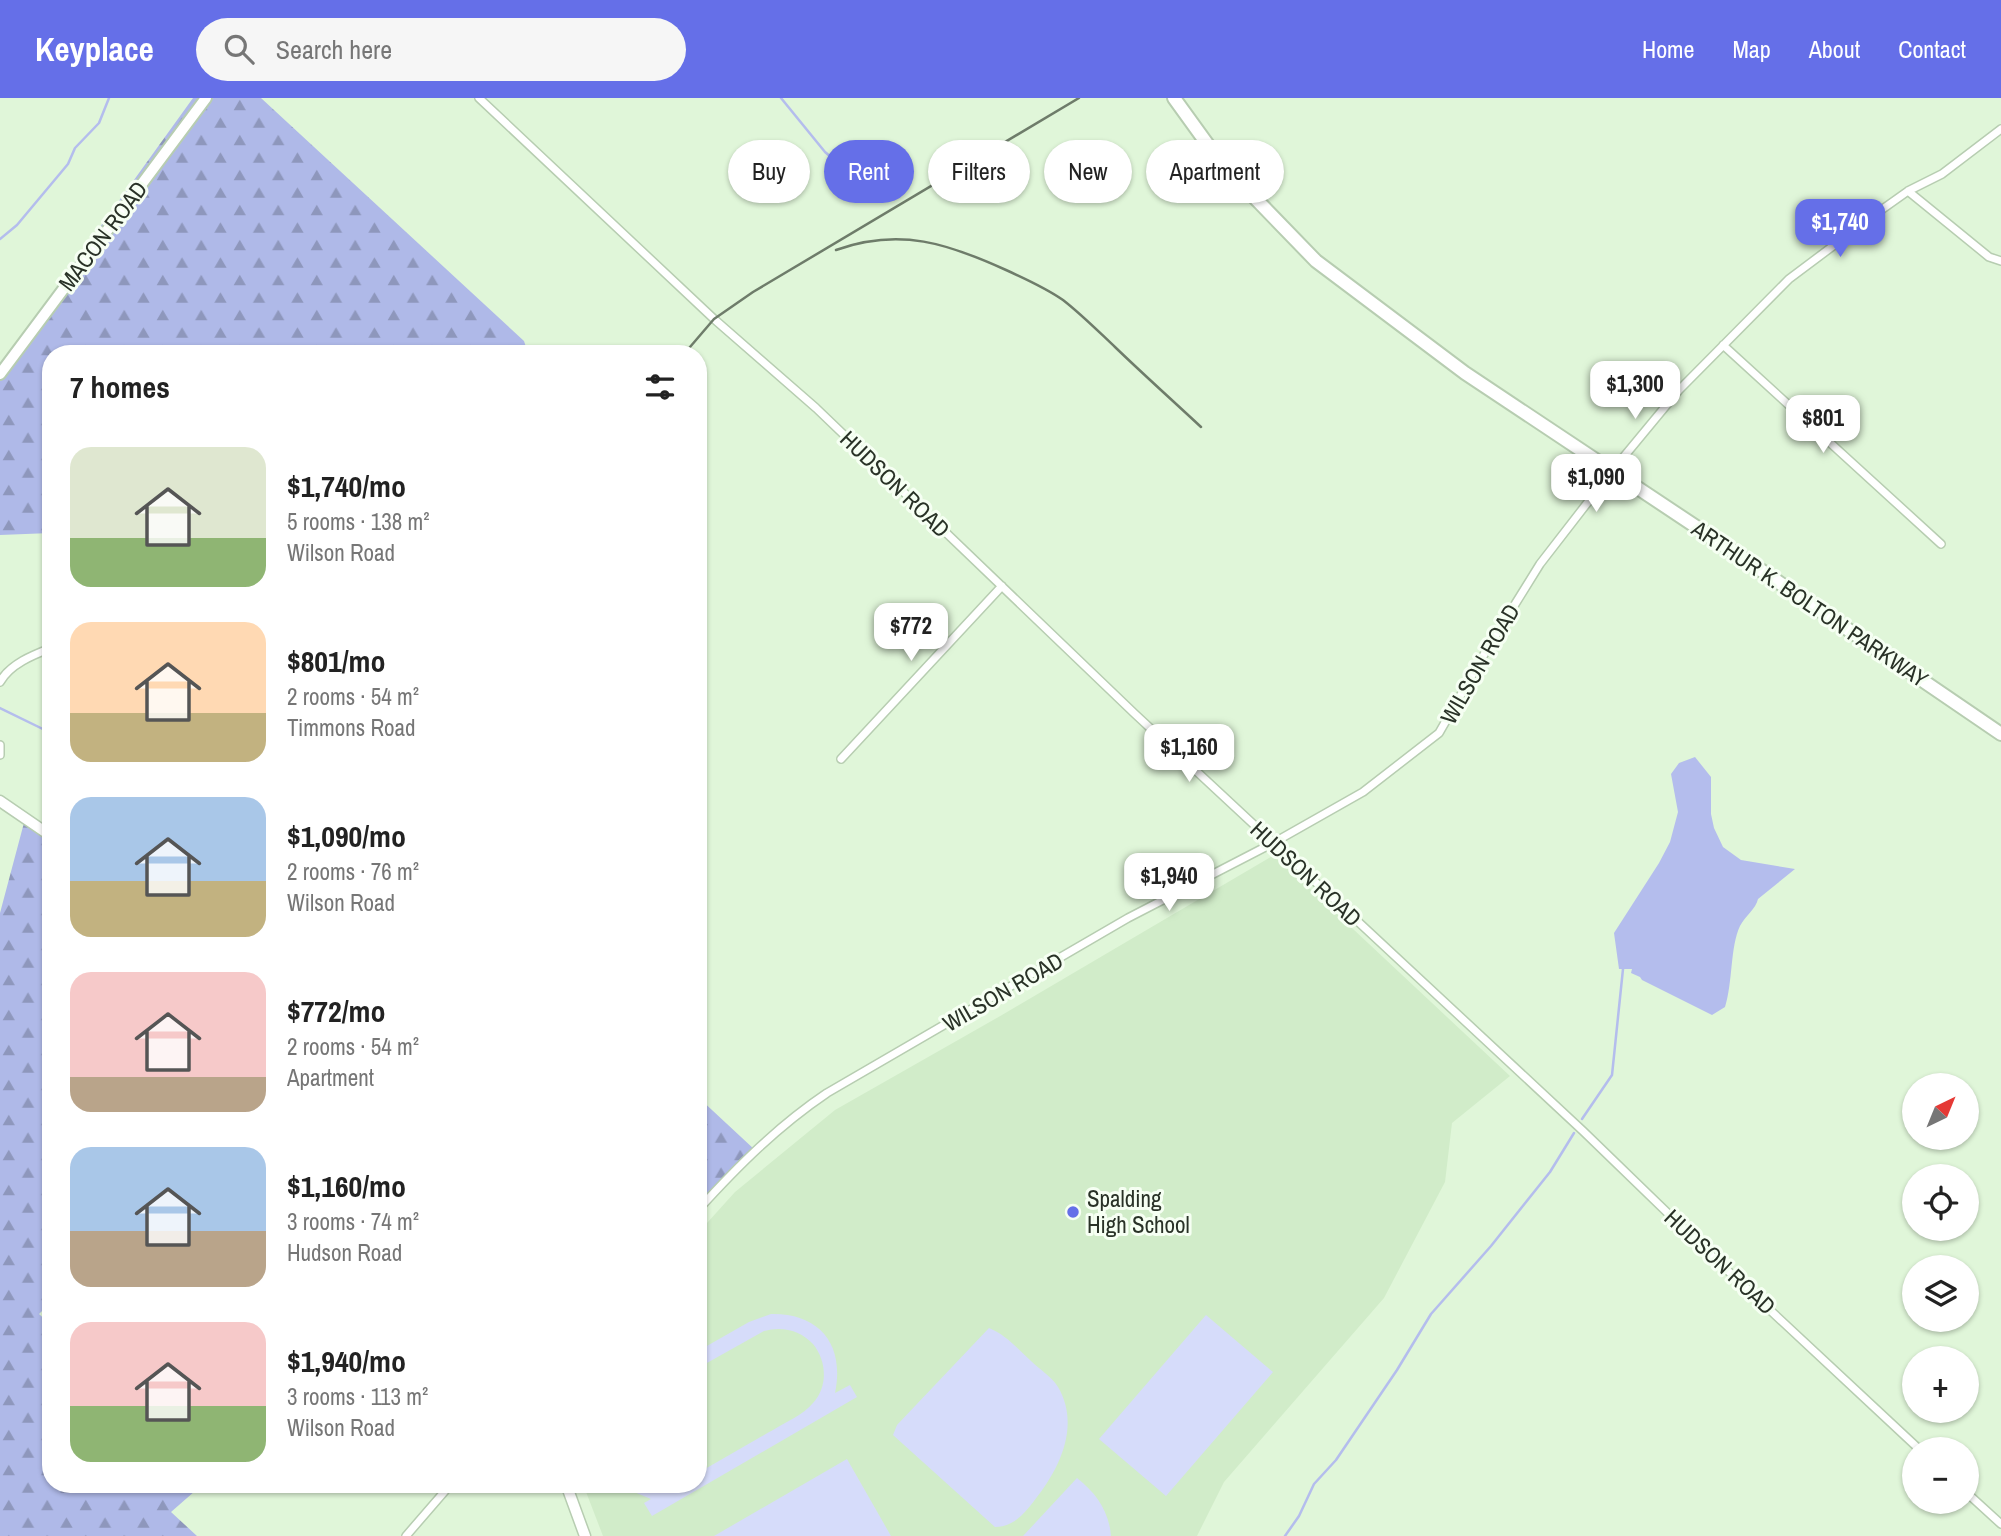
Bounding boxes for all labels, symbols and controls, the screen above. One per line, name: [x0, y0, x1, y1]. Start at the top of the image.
search box: [196, 18, 686, 81]
text: Keyplace: [35, 27, 154, 71]
icon: search: [220, 30, 258, 68]
text: Search here: [276, 32, 392, 67]
text: Home: [1642, 33, 1694, 65]
text: Map: [1732, 33, 1771, 65]
text: About: [1809, 33, 1860, 65]
text: Contact: [1898, 33, 1966, 65]
chip: Buy: [728, 140, 810, 203]
chip: Rent: [824, 140, 914, 203]
chip: Filters: [928, 140, 1030, 203]
chip: New: [1044, 140, 1132, 203]
chip: Apartment: [1146, 140, 1284, 203]
street label: MACON ROAD: [51, 174, 154, 297]
pin: $1,740: [1783, 200, 1897, 259]
text: $1,740: [1811, 206, 1869, 237]
pin: $1,300: [1578, 362, 1692, 421]
text: 7 homes: [70, 367, 170, 407]
icon: filters: [641, 368, 679, 406]
text: $1,300: [1606, 368, 1664, 399]
pin: $801: [1782, 396, 1864, 455]
text: $801: [1802, 402, 1844, 433]
street label: HUDSON ROAD: [834, 423, 957, 544]
pin: $1,090: [1539, 454, 1653, 514]
text: $1,090: [1567, 461, 1625, 492]
text: $1,740/mo: [287, 466, 406, 506]
icon: home: [126, 475, 210, 559]
text: 5 rooms · 138 m²: [287, 506, 430, 537]
street label: ARTHUR K. BOLTON PARKWAY: [1685, 512, 1935, 695]
text: Wilson Road: [287, 537, 395, 568]
street label: WILSON ROAD: [1433, 598, 1527, 730]
pin: $772: [870, 603, 952, 663]
text: $772: [890, 610, 932, 641]
text: $801/mo: [287, 641, 385, 681]
icon: home: [126, 650, 210, 734]
text: 2 rooms · 54 m²: [287, 681, 419, 712]
text: Timmons Road: [287, 712, 416, 743]
pin: $1,160: [1132, 724, 1246, 784]
text: $1,160: [1160, 731, 1218, 762]
street label: HUDSON ROAD: [1244, 814, 1369, 933]
text: $1,090/mo: [287, 816, 406, 856]
icon: home: [126, 825, 210, 909]
pin: $1,940: [1112, 854, 1226, 913]
text: 2 rooms · 76 m²: [287, 856, 419, 887]
text: $1,940: [1140, 860, 1198, 891]
text: Wilson Road: [287, 887, 395, 918]
street label: WILSON ROAD: [937, 945, 1069, 1039]
text: $772/mo: [287, 991, 385, 1031]
icon: home: [126, 1000, 210, 1084]
text: 2 rooms · 54 m²: [287, 1031, 419, 1062]
text: Apartment: [287, 1062, 374, 1093]
north arrow: [1902, 1073, 1979, 1150]
map controls: [1902, 1073, 1979, 1514]
button: locate: [1902, 1164, 1979, 1241]
text: $1,160/mo: [287, 1166, 406, 1206]
icon: home: [126, 1175, 210, 1259]
place label: Spalding High School: [1087, 1183, 1190, 1240]
street label: HUDSON ROAD: [1658, 1202, 1783, 1321]
marker: Spalding High School: [1065, 1204, 1081, 1220]
text: 3 rooms · 74 m²: [287, 1206, 419, 1237]
text: Hudson Road: [287, 1237, 402, 1268]
button: layers: [1902, 1255, 1979, 1332]
text: $1,940/mo: [287, 1341, 406, 1381]
button: +: [1902, 1346, 1979, 1423]
icon: home: [126, 1350, 210, 1434]
text: 3 rooms · 113 m²: [287, 1381, 428, 1412]
text: Wilson Road: [287, 1412, 395, 1443]
button: −: [1902, 1437, 1979, 1514]

